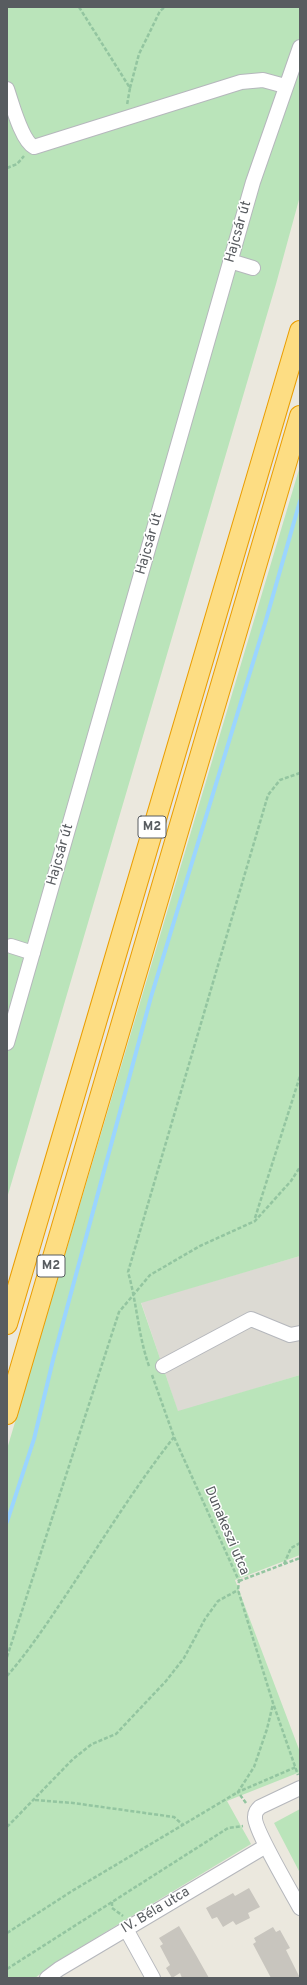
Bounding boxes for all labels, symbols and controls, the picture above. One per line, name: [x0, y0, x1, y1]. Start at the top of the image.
street label: Hajcsár út: [222, 199, 256, 265]
street label: Hajcsár út: [133, 511, 167, 577]
road number: M2: [138, 816, 166, 838]
street label: Hajcsár út: [44, 822, 78, 888]
road number: M2: [37, 1255, 65, 1277]
street label: Dunakeszi utca: [200, 1484, 252, 1578]
street label: IV. Béla utca: [119, 1884, 193, 1938]

